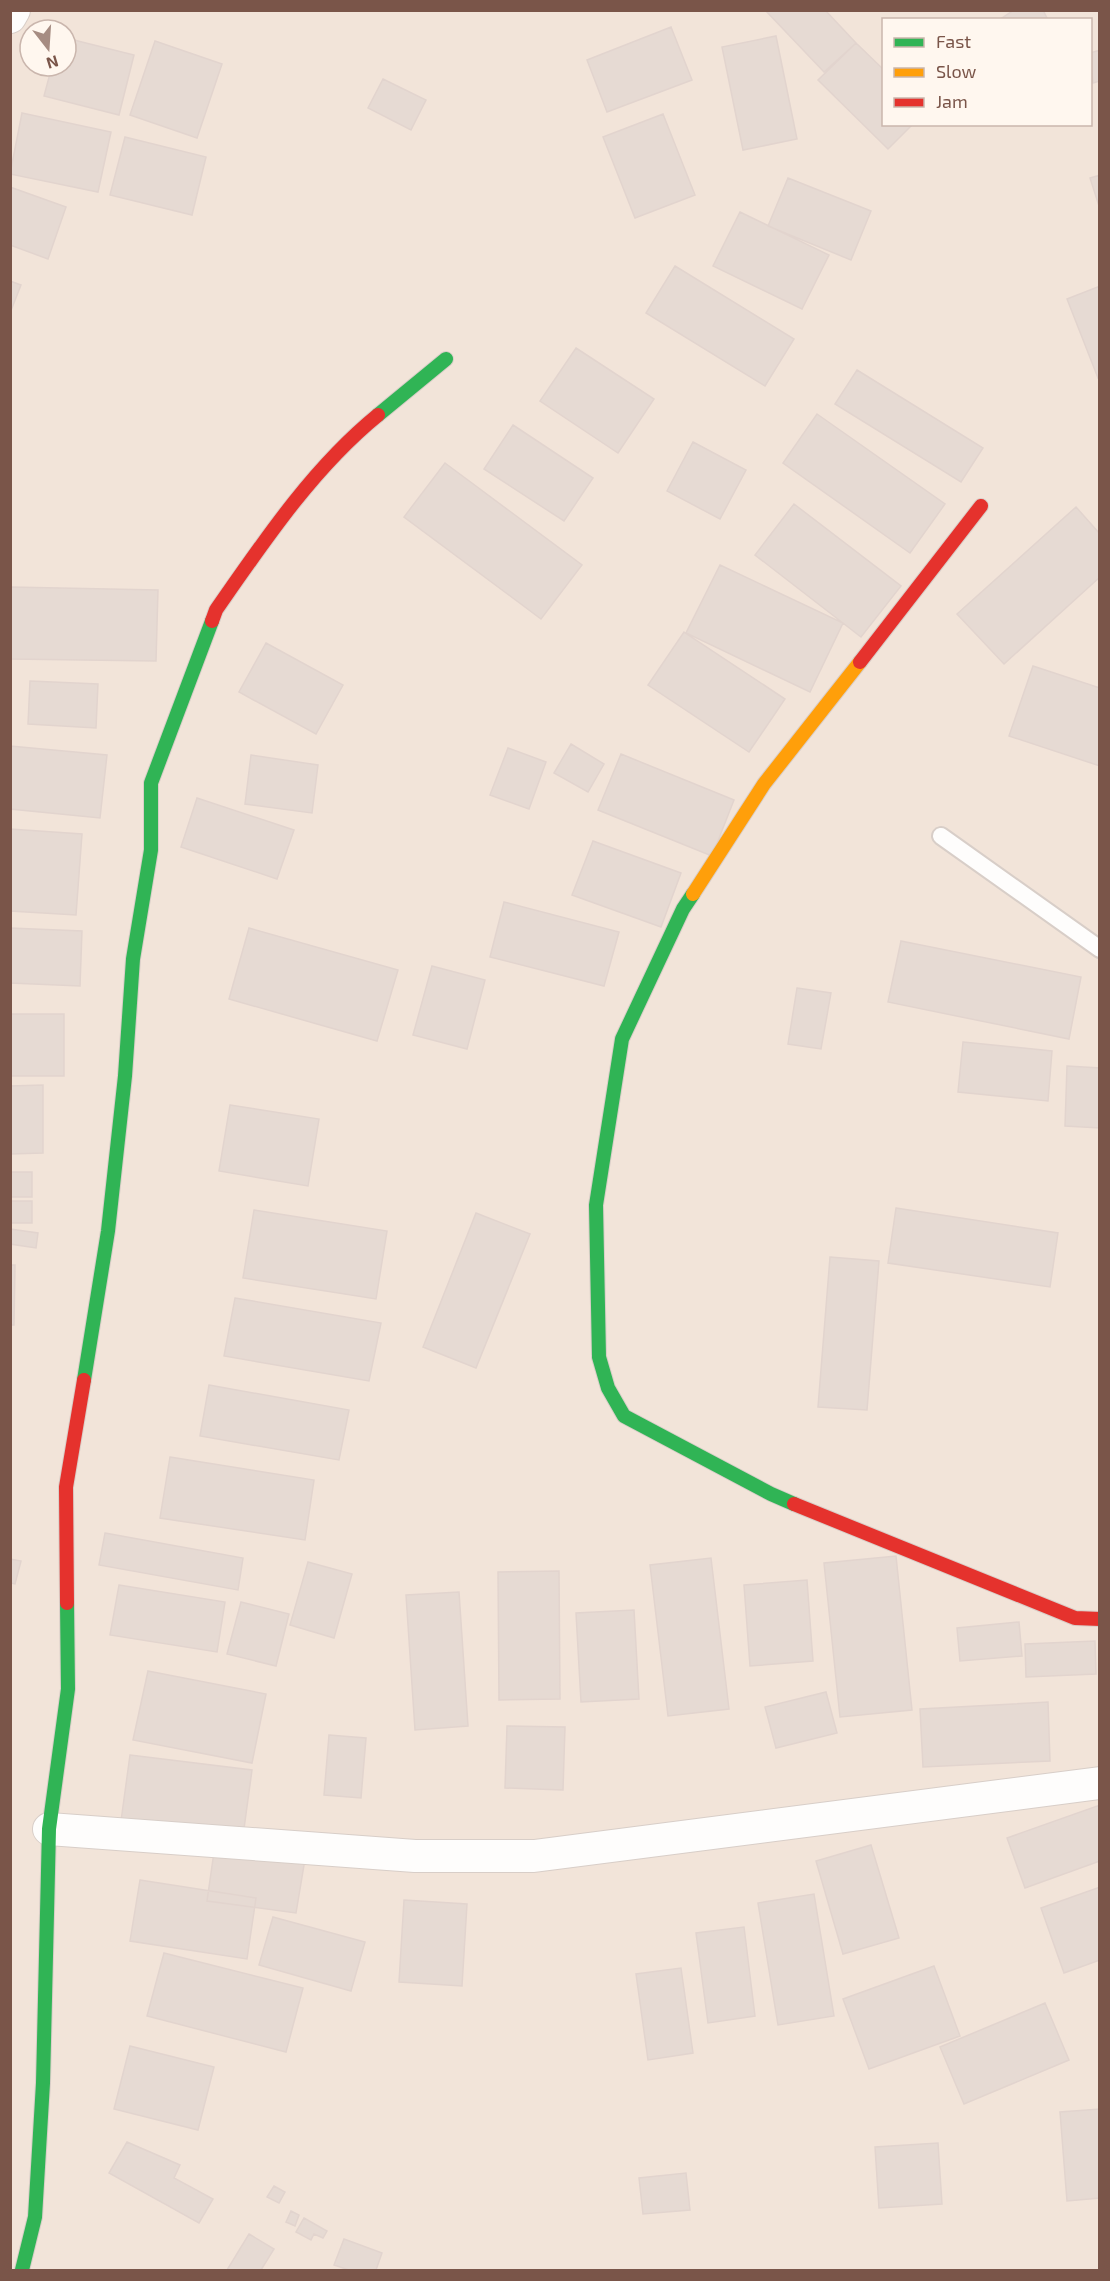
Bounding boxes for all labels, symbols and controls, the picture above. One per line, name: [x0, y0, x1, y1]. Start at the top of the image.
north arrow: [18, 18, 78, 78]
legend: [882, 18, 1092, 126]
text: Fast: [936, 30, 971, 52]
text: N: [44, 52, 61, 74]
text: Slow: [936, 60, 977, 82]
text: Jam: [936, 90, 968, 112]

